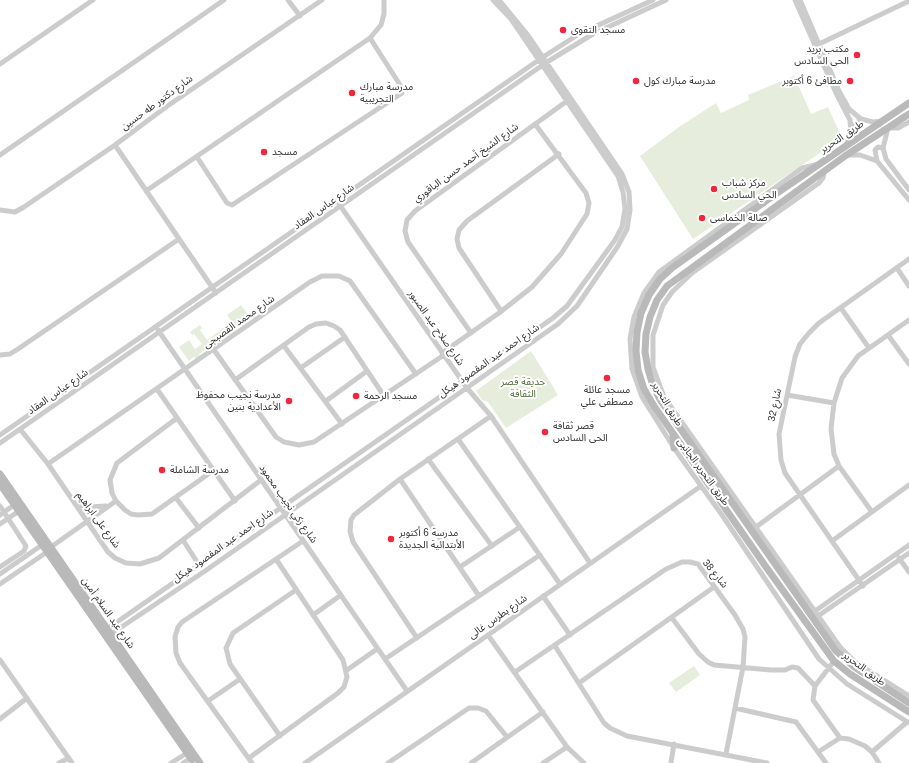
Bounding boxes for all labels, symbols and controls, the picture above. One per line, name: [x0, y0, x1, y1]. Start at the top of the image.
place label: مسجد التقوى: [571, 24, 625, 36]
marker: مسجد التقوى: [558, 25, 568, 35]
place label: مكتب بريد الحى السادس: [794, 43, 849, 66]
marker: مكتب بريد الحى السادس: [852, 50, 862, 60]
street label: شارع دكتور طه حسين: [119, 73, 195, 133]
place label: مدرسة مبارك كول: [644, 75, 716, 87]
place label: مطافئ 6 أكتوبر: [782, 75, 842, 87]
marker: مدرسة مبارك كول: [631, 76, 641, 86]
marker: مطافئ 6 أكتوبر: [845, 76, 855, 86]
place label: مدرسة مبارك التجريبية: [360, 81, 413, 104]
marker: مدرسة مبارك التجريبية: [347, 88, 357, 98]
street label: طريق التحرير: [818, 118, 866, 156]
street label: شارع الشيخ أحمد حسن الباقوري: [411, 121, 521, 205]
place label: مسجد: [272, 146, 297, 158]
marker: مسجد: [259, 147, 269, 157]
place label: مركز شباب الحي السادس: [722, 177, 777, 200]
street label: شارع عباس العقاد: [291, 182, 357, 232]
marker: مركز شباب الحي السادس: [709, 184, 719, 194]
place label: صالة الخماسى: [710, 212, 767, 224]
marker: صالة الخماسى: [697, 213, 707, 223]
street label: شارع صلاح عبد الصبور: [405, 288, 467, 368]
street label: شارع محمد القصبجى: [201, 293, 277, 351]
street label: شارع احمد عبد المقصود هيكل: [436, 322, 542, 400]
street label: شارع عباس العقاد: [25, 367, 91, 417]
marker: مسجد عائلة مصطفى علي: [602, 373, 612, 383]
park label: حديقة قصر الثقافة: [501, 376, 545, 400]
street label: طريق التحرير: [649, 379, 685, 429]
place label: مسجد عائلة مصطفى علي: [581, 384, 633, 408]
street label: شارع 32: [766, 387, 784, 423]
place label: مدرسة نجيب محفوظ الأعدادية بنين: [196, 389, 281, 412]
place label: مسجد الرحمة: [364, 390, 417, 402]
marker: مسجد الرحمة: [351, 391, 361, 401]
marker: مدرسة نجيب محفوظ الأعدادية بنين: [284, 396, 294, 406]
place label: قصر ثقافة الحى السادس: [553, 420, 608, 444]
marker: قصر ثقافة الحى السادس: [540, 427, 550, 437]
street label: طريق التحرير الجانبى: [674, 436, 732, 508]
street label: شارع زكي نجيب محمود: [256, 462, 320, 546]
place label: مدرسة الشاملة: [170, 464, 229, 476]
marker: مدرسة الشاملة: [157, 465, 167, 475]
street label: شارع على ابراهيم: [74, 489, 122, 551]
street label: شارع احمد عبد المقصود هيكل: [170, 507, 276, 585]
place label: مدرسة 6 أكتوبر الأبتدائية الجديدة: [399, 527, 464, 550]
marker: مدرسة 6 أكتوبر الأبتدائية الجديدة: [386, 534, 396, 544]
street label: شارع 38: [700, 557, 730, 591]
street label: شارع عبد السلام أمين: [79, 575, 137, 651]
street label: شارع بطرس غالى: [467, 592, 529, 642]
street label: طريق التحرير: [840, 649, 888, 689]

